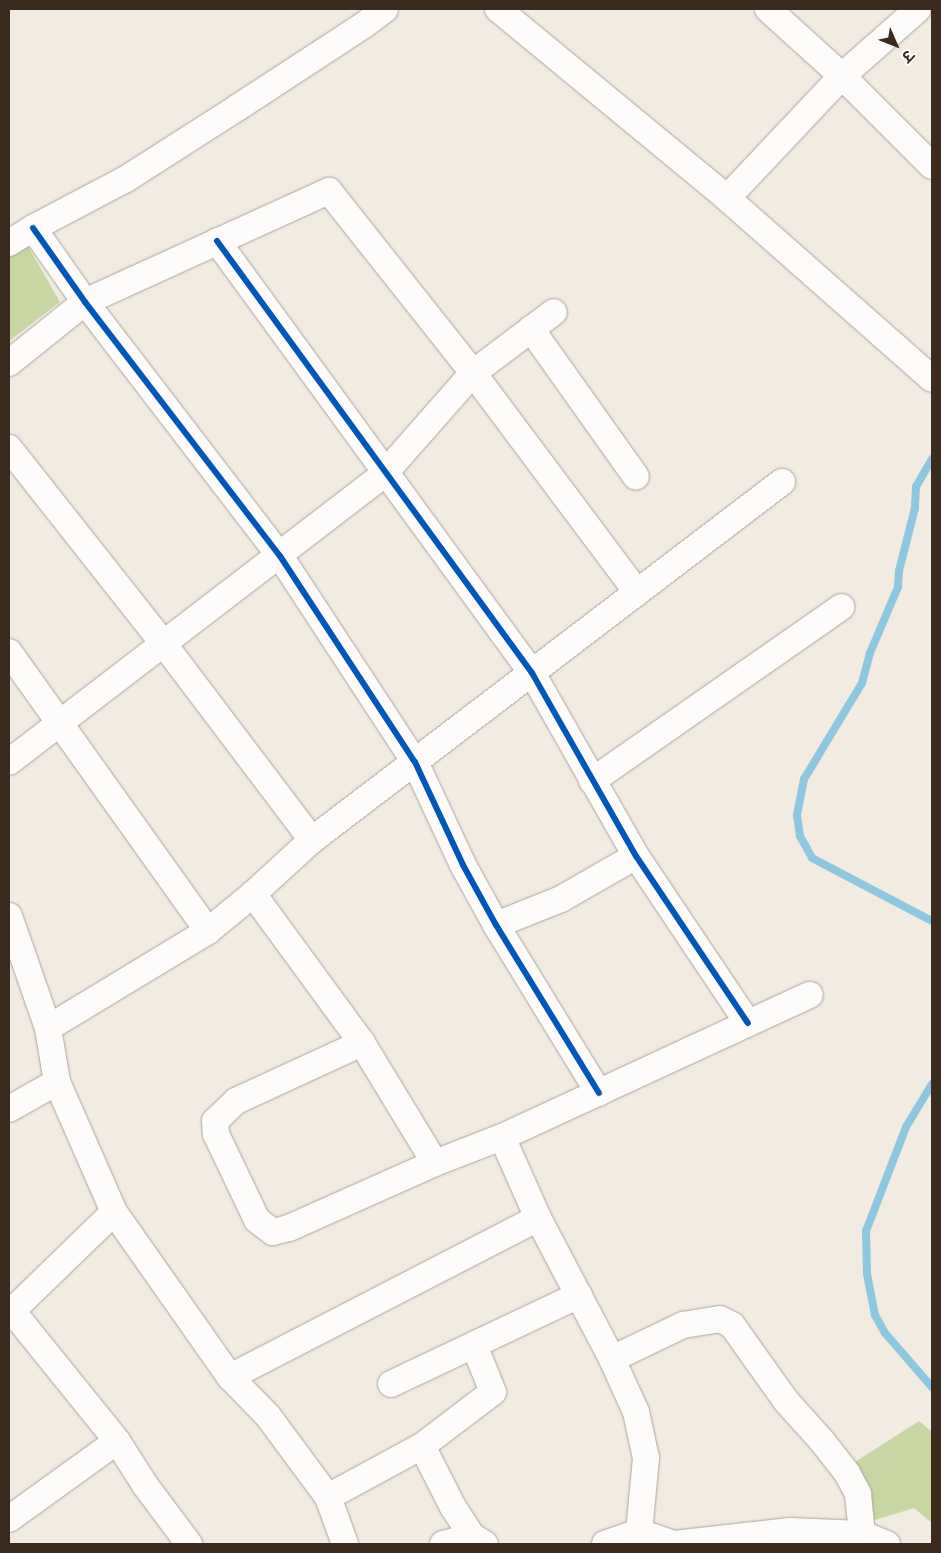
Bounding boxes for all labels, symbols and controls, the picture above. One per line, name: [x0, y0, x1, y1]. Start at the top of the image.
north arrow: [871, 20, 921, 70]
text: उ: [898, 47, 917, 65]

